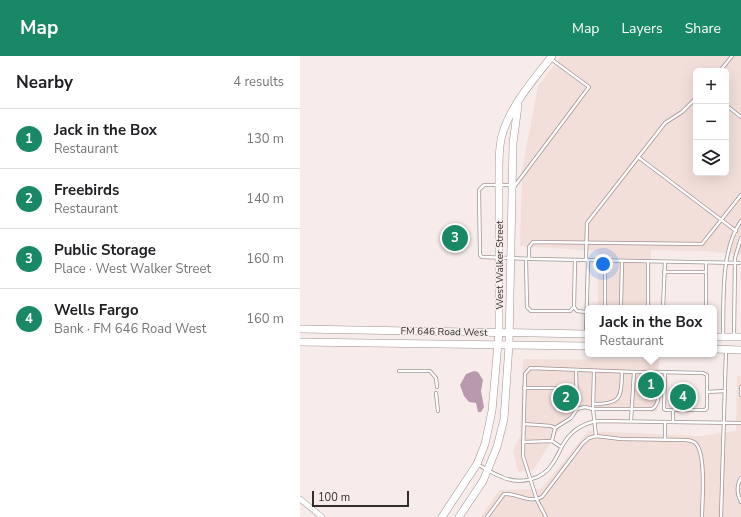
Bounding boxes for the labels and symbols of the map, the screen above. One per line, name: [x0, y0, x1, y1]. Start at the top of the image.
street label: West Walker Street: [493, 220, 507, 309]
pin: 3: [442, 223, 468, 253]
your location: [593, 254, 613, 274]
street label: FM 646 Road West: [400, 324, 488, 340]
pin: 1: [638, 370, 664, 400]
pin: 4: [670, 382, 696, 412]
pin: 2: [553, 383, 579, 413]
scale bar: [312, 489, 409, 508]

